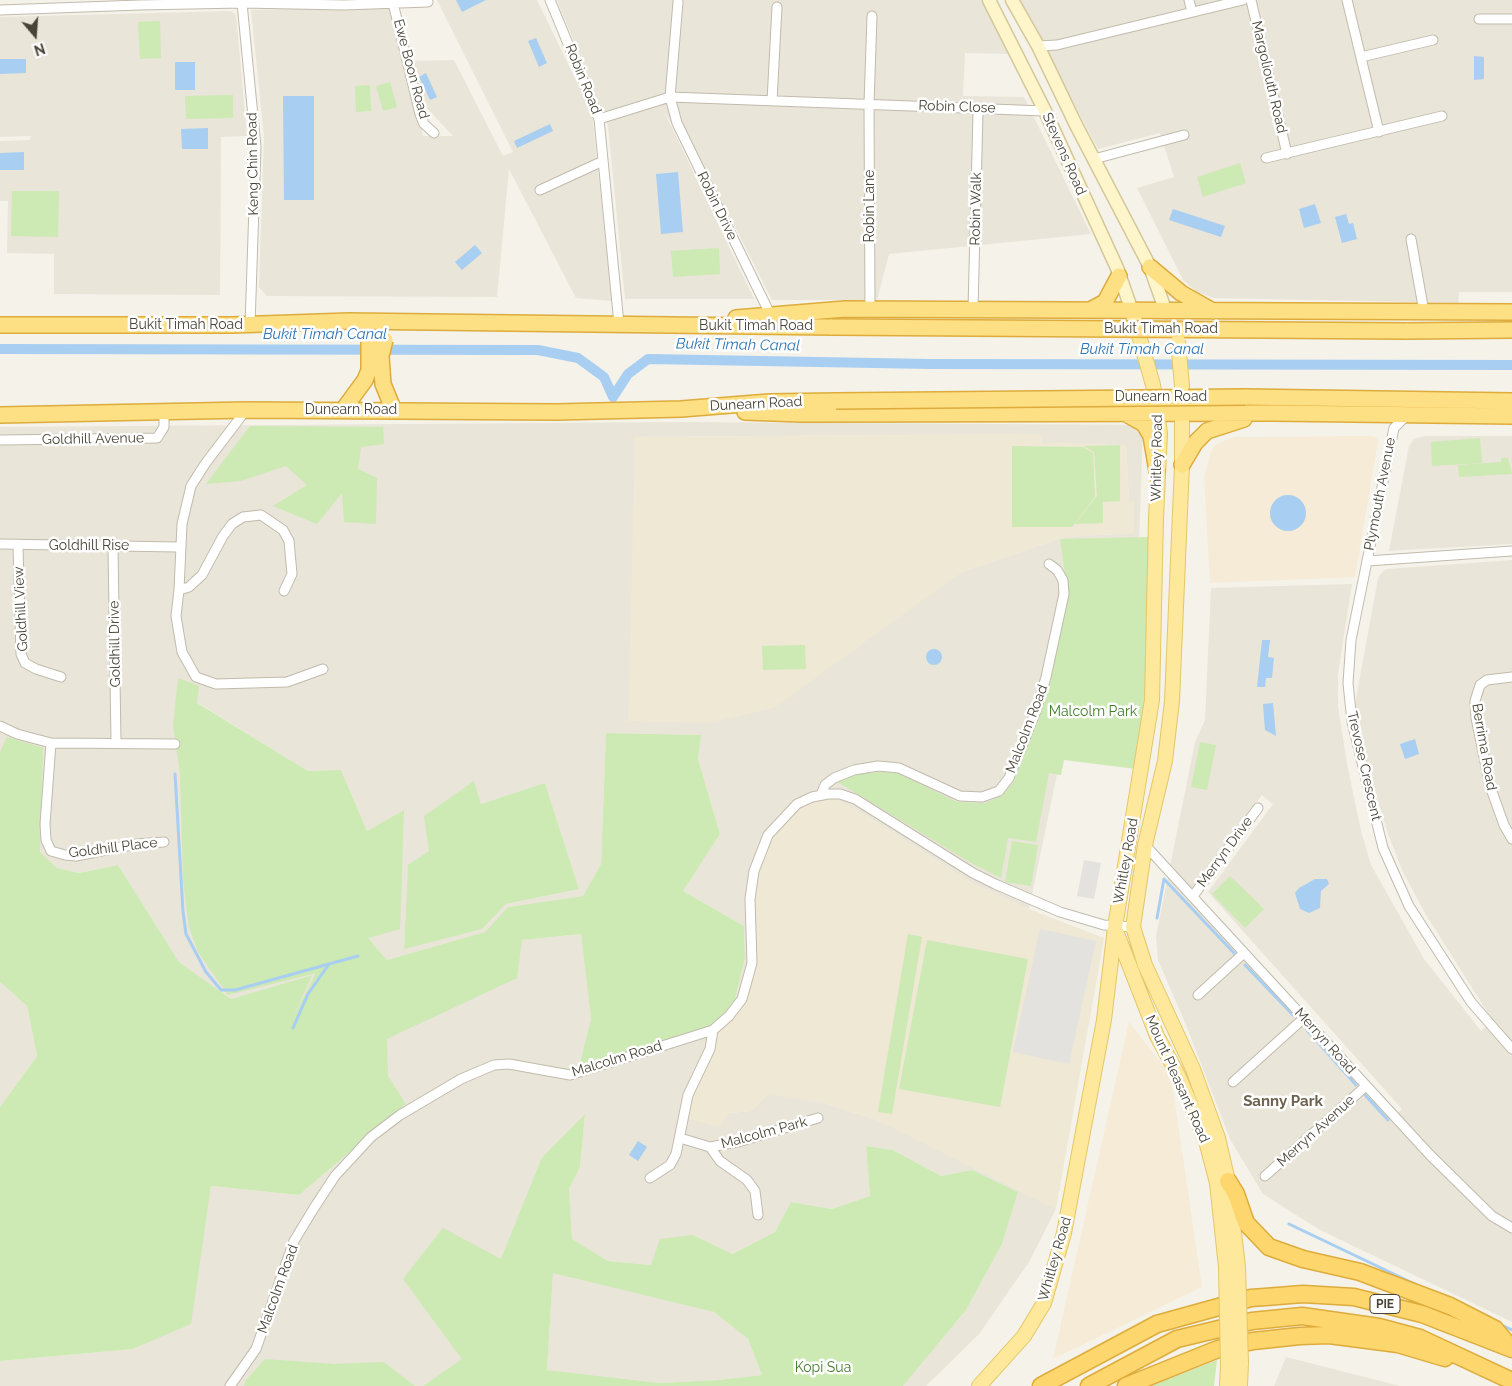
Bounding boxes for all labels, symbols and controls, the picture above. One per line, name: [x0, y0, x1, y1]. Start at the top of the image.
north arrow: [10, 10, 60, 60]
street label: Ewe Boon Road: [390, 17, 432, 121]
street label: Margoliouth Road: [1248, 19, 1290, 135]
text: N: [32, 40, 47, 59]
street label: Robin Road: [561, 41, 605, 117]
street label: Robin Close: [918, 97, 996, 117]
street label: Stevens Road: [1038, 110, 1090, 198]
street label: Keng Chin Road: [244, 112, 262, 216]
street label: Robin Drive: [693, 169, 741, 243]
street label: Robin Lane: [862, 170, 878, 242]
street label: Robin Walk: [967, 172, 985, 246]
street label: Bukit Timah Road: [129, 317, 243, 333]
street label: Bukit Timah Road: [699, 318, 813, 334]
street label: Bukit Timah Road: [1104, 321, 1218, 337]
water label: Bukit Timah Canal: [263, 325, 387, 343]
water label: Bukit Timah Canal: [676, 335, 800, 355]
water label: Bukit Timah Canal: [1080, 340, 1204, 358]
street label: Dunearn Road: [1115, 389, 1207, 405]
street label: Dunearn Road: [709, 393, 803, 415]
street label: Dunearn Road: [305, 402, 397, 418]
street label: Whitley Road: [1148, 414, 1166, 502]
street label: Goldhill Avenue: [42, 430, 144, 448]
street label: Plymouth Avenue: [1361, 436, 1399, 552]
street label: Goldhill Rise: [49, 538, 129, 554]
street label: Goldhill View: [10, 566, 32, 652]
street label: Goldhill Drive: [106, 601, 124, 687]
street label: Malcolm Road: [1002, 682, 1052, 776]
street label: Berrima Road: [1468, 702, 1500, 792]
park label: Malcolm Park: [1049, 704, 1137, 720]
street label: Trevose Crescent: [1343, 710, 1385, 822]
street label: Merryn Drive: [1194, 814, 1256, 890]
street label: Whitley Road: [1110, 817, 1142, 905]
street label: Goldhill Place: [68, 834, 158, 862]
street label: Merryn Road: [1291, 1004, 1359, 1078]
street label: Mount Pleasant Road: [1141, 1013, 1213, 1145]
street label: Malcolm Road: [570, 1037, 664, 1081]
district label: Sanny Park: [1243, 1092, 1323, 1110]
street label: Merryn Avenue: [1274, 1092, 1358, 1170]
street label: Malcolm Park: [719, 1113, 809, 1153]
street label: Whitley Road: [1035, 1215, 1075, 1303]
street label: Malcolm Road: [254, 1242, 302, 1336]
road number: PIE: [1370, 1295, 1400, 1314]
park label: Kopi Sua: [795, 1360, 851, 1376]

